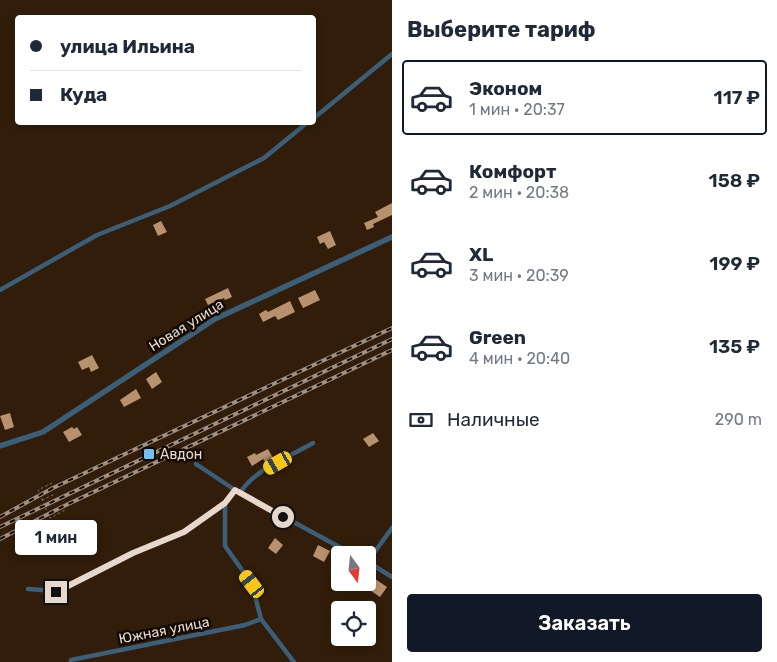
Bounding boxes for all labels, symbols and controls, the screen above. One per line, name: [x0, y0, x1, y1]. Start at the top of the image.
text: Выберите тариф: [407, 16, 596, 43]
text: улица Ильина: [60, 35, 195, 58]
icon: car: [409, 75, 454, 120]
text: Эконом: [469, 77, 542, 100]
text: Куда: [60, 83, 107, 106]
text: 117 ₽: [714, 86, 760, 109]
text: 1 мин · 20:37: [469, 100, 565, 119]
icon: car: [409, 158, 454, 203]
text: Комфорт: [469, 160, 556, 183]
text: 158 ₽: [709, 169, 760, 192]
text: 2 мин · 20:38: [469, 183, 569, 202]
icon: car: [409, 241, 454, 286]
text: XL: [469, 243, 493, 266]
text: 199 ₽: [709, 252, 760, 275]
text: 3 мин · 20:39: [469, 266, 569, 285]
street label: Новая улица: [146, 296, 227, 355]
icon: car: [409, 324, 454, 369]
text: Green: [469, 326, 526, 349]
text: 135 ₽: [709, 335, 760, 358]
text: 4 мин · 20:40: [469, 349, 570, 368]
icon: cash: [407, 406, 435, 434]
text: Наличные: [447, 408, 540, 431]
text: 290 m: [715, 410, 762, 429]
place label: Авдон: [160, 446, 202, 463]
marker: Авдон: [142, 447, 156, 461]
car: [261, 449, 294, 477]
route start: [272, 506, 294, 528]
callout: 1 мин: [15, 520, 97, 554]
text: 1 мин: [35, 528, 77, 547]
north arrow: [331, 546, 376, 591]
map controls: [331, 546, 376, 646]
car: [236, 568, 267, 600]
route end: [45, 581, 67, 603]
button: Заказать: [407, 594, 762, 652]
button: locate: [331, 601, 376, 646]
street label: Южная улица: [117, 613, 211, 648]

